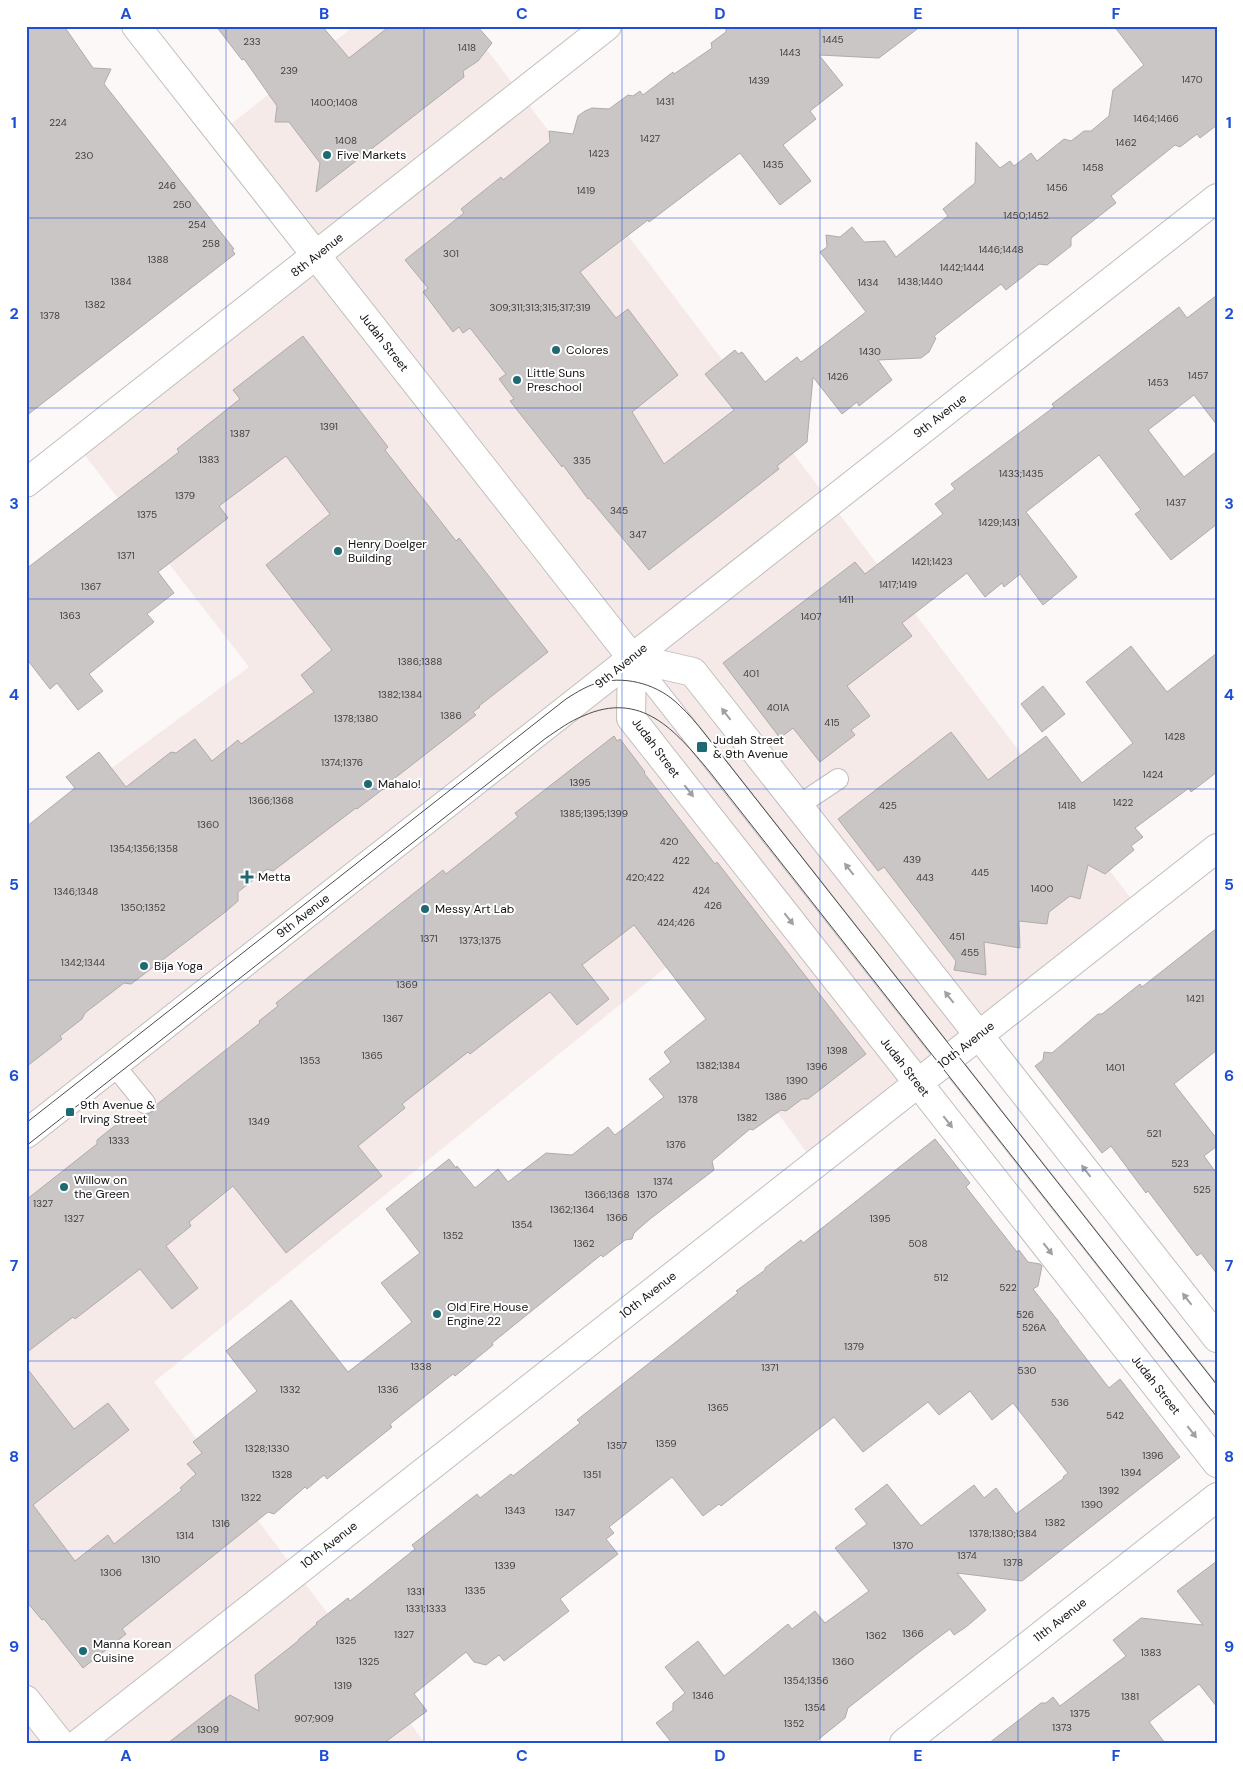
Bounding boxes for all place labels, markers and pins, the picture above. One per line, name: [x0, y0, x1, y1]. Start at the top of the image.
place label: Five Markets: [337, 147, 406, 163]
marker: Five Markets: [321, 149, 333, 161]
place label: Colores: [566, 342, 609, 358]
marker: Colores: [550, 344, 562, 356]
place label: Little Suns Preschool: [527, 365, 585, 395]
marker: Little Suns Preschool: [511, 374, 523, 386]
place label: Henry Doelger Building: [348, 536, 427, 566]
marker: Henry Doelger Building: [332, 545, 344, 557]
place label: Judah Street & 9th Avenue: [713, 732, 788, 762]
marker: Judah Street & 9th Avenue: [695, 740, 709, 754]
place label: Mahalo!: [378, 776, 421, 792]
marker: Mahalo!: [362, 778, 374, 790]
place label: Metta: [258, 869, 291, 885]
marker: Metta: [240, 870, 254, 884]
place label: Messy Art Lab: [435, 901, 514, 917]
marker: Messy Art Lab: [419, 903, 431, 915]
place label: Bija Yoga: [154, 958, 203, 974]
marker: Bija Yoga: [138, 960, 150, 972]
place label: 9th Avenue & Irving Street: [80, 1097, 155, 1127]
marker: 9th Avenue & Irving Street: [64, 1106, 76, 1118]
place label: Willow on the Green: [74, 1172, 130, 1202]
marker: Willow on the Green: [58, 1181, 70, 1193]
place label: Old Fire House Engine 22: [447, 1299, 528, 1329]
marker: Old Fire House Engine 22: [431, 1308, 443, 1320]
place label: Manna Korean Cuisine: [93, 1636, 171, 1666]
marker: Manna Korean Cuisine: [77, 1645, 89, 1657]

